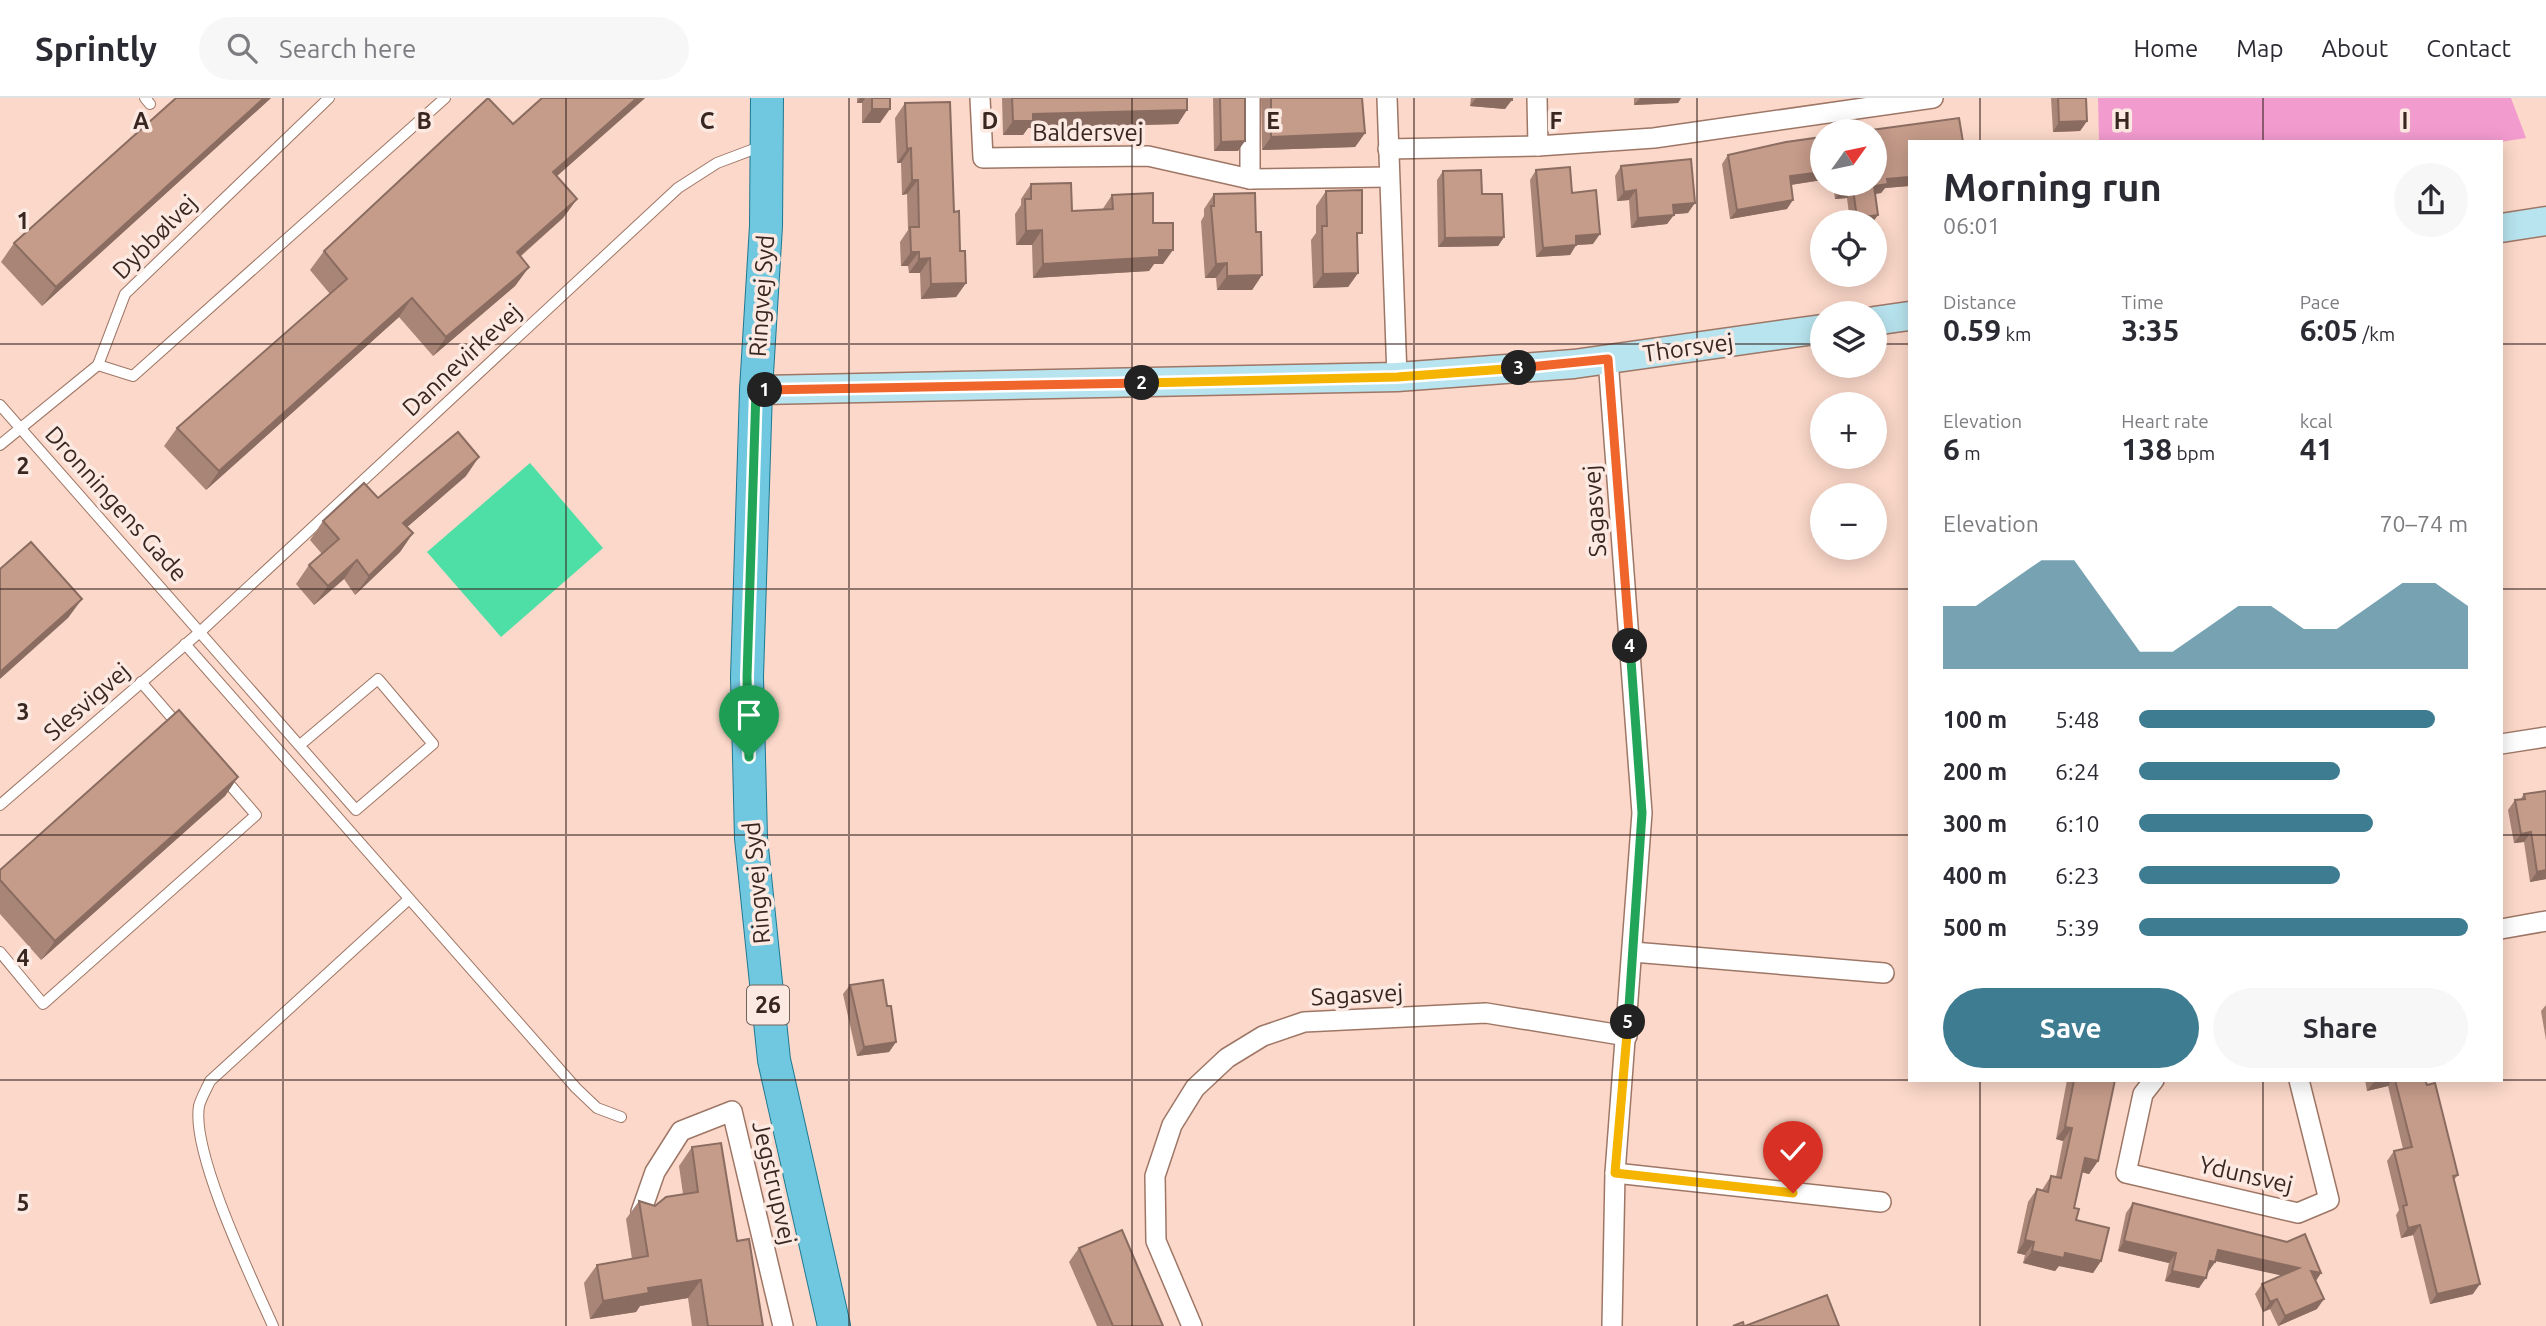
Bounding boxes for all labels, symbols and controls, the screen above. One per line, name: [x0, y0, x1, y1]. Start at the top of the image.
search box: [199, 17, 689, 80]
icon: search: [223, 29, 261, 67]
text: Sprintly: [35, 30, 157, 67]
text: Search here: [279, 34, 416, 63]
text: Home: [2133, 35, 2198, 62]
text: Map: [2236, 35, 2283, 62]
text: About: [2321, 35, 2388, 62]
text: Contact: [2426, 35, 2511, 62]
text: A: [133, 108, 149, 133]
text: B: [416, 108, 432, 133]
text: C: [700, 108, 715, 133]
text: D: [982, 108, 998, 133]
text: E: [1266, 108, 1280, 133]
text: F: [1550, 108, 1563, 133]
text: H: [2114, 108, 2130, 133]
text: I: [2402, 108, 2408, 133]
street label: Baldersvej: [1032, 119, 1144, 146]
north arrow: [1810, 119, 1886, 196]
map controls: [1810, 119, 1887, 560]
button: share: [2394, 163, 2468, 237]
text: Morning run: [1943, 166, 2162, 208]
street label: Dybbølvej: [107, 189, 202, 284]
text: 1: [17, 208, 29, 233]
button: locate: [1810, 210, 1887, 287]
text: 06:01: [1943, 213, 2001, 238]
street label: Ringvej Syd: [744, 234, 779, 358]
text: Distance: [1943, 291, 2017, 313]
text: Time: [2121, 291, 2164, 313]
text: Pace: [2300, 291, 2340, 313]
street label: Dannevirkevej: [397, 298, 527, 421]
button: layers: [1810, 301, 1887, 378]
text: 0.59: [1943, 313, 2001, 347]
text: 3:35: [2121, 313, 2179, 347]
text: 6:05: [2300, 313, 2358, 347]
text: km: [2001, 323, 2031, 345]
text: /km: [2358, 323, 2395, 345]
street label: Thorsvej: [1641, 328, 1735, 367]
pin: 3: [1502, 350, 1536, 386]
text: 3: [1513, 356, 1524, 378]
pin: 2: [1124, 366, 1160, 400]
text: 2: [1136, 371, 1147, 393]
pin: 1: [748, 372, 782, 408]
text: 1: [759, 378, 770, 400]
button: +: [1810, 392, 1887, 469]
text: Elevation: [1943, 410, 2022, 432]
text: Heart rate: [2121, 410, 2209, 432]
text: kcal: [2300, 410, 2332, 432]
street label: Dronningens Gade: [40, 421, 193, 587]
text: 6: [1943, 432, 1960, 466]
text: 138: [2121, 432, 2172, 466]
text: 41: [2300, 432, 2334, 466]
text: m: [1960, 442, 1981, 464]
text: bpm: [2172, 442, 2215, 464]
text: 2: [17, 453, 29, 478]
street label: Sagasvej: [1578, 464, 1611, 558]
button: −: [1810, 483, 1887, 560]
text: Elevation: [1943, 511, 2039, 536]
text: 70–74 m: [2380, 511, 2468, 536]
pin: 4: [1612, 628, 1648, 664]
text: 4: [1624, 634, 1635, 656]
street label: Slesvigvej: [38, 657, 135, 746]
pin: [719, 685, 779, 757]
icon: arrive: [730, 696, 768, 734]
text: 3: [17, 699, 29, 724]
text: 100 m: [1943, 707, 2007, 732]
text: 5:48: [2055, 707, 2100, 732]
text: 200 m: [1943, 759, 2007, 784]
text: 6:24: [2055, 759, 2100, 784]
text: 300 m: [1943, 811, 2007, 836]
text: 6:10: [2055, 811, 2100, 836]
street label: Ringvej Syd: [738, 821, 775, 945]
text: 400 m: [1943, 863, 2007, 888]
text: 6:23: [2055, 863, 2100, 888]
text: 500 m: [1943, 915, 2007, 940]
text: 5:39: [2055, 915, 2100, 940]
text: 4: [17, 945, 30, 970]
street label: Sagasvej: [1310, 979, 1404, 1010]
road number: 26: [747, 986, 789, 1024]
button: Save: [1943, 988, 2199, 1068]
button: Share: [2213, 988, 2468, 1068]
pin: 5: [1610, 1004, 1646, 1040]
text: 5: [1622, 1010, 1633, 1032]
street label: Jegstrupvej: [747, 1118, 802, 1247]
pin: [1763, 1121, 1823, 1193]
icon: check: [1774, 1132, 1812, 1170]
street label: Ydunsvej: [2197, 1151, 2296, 1198]
text: 5: [17, 1190, 29, 1215]

